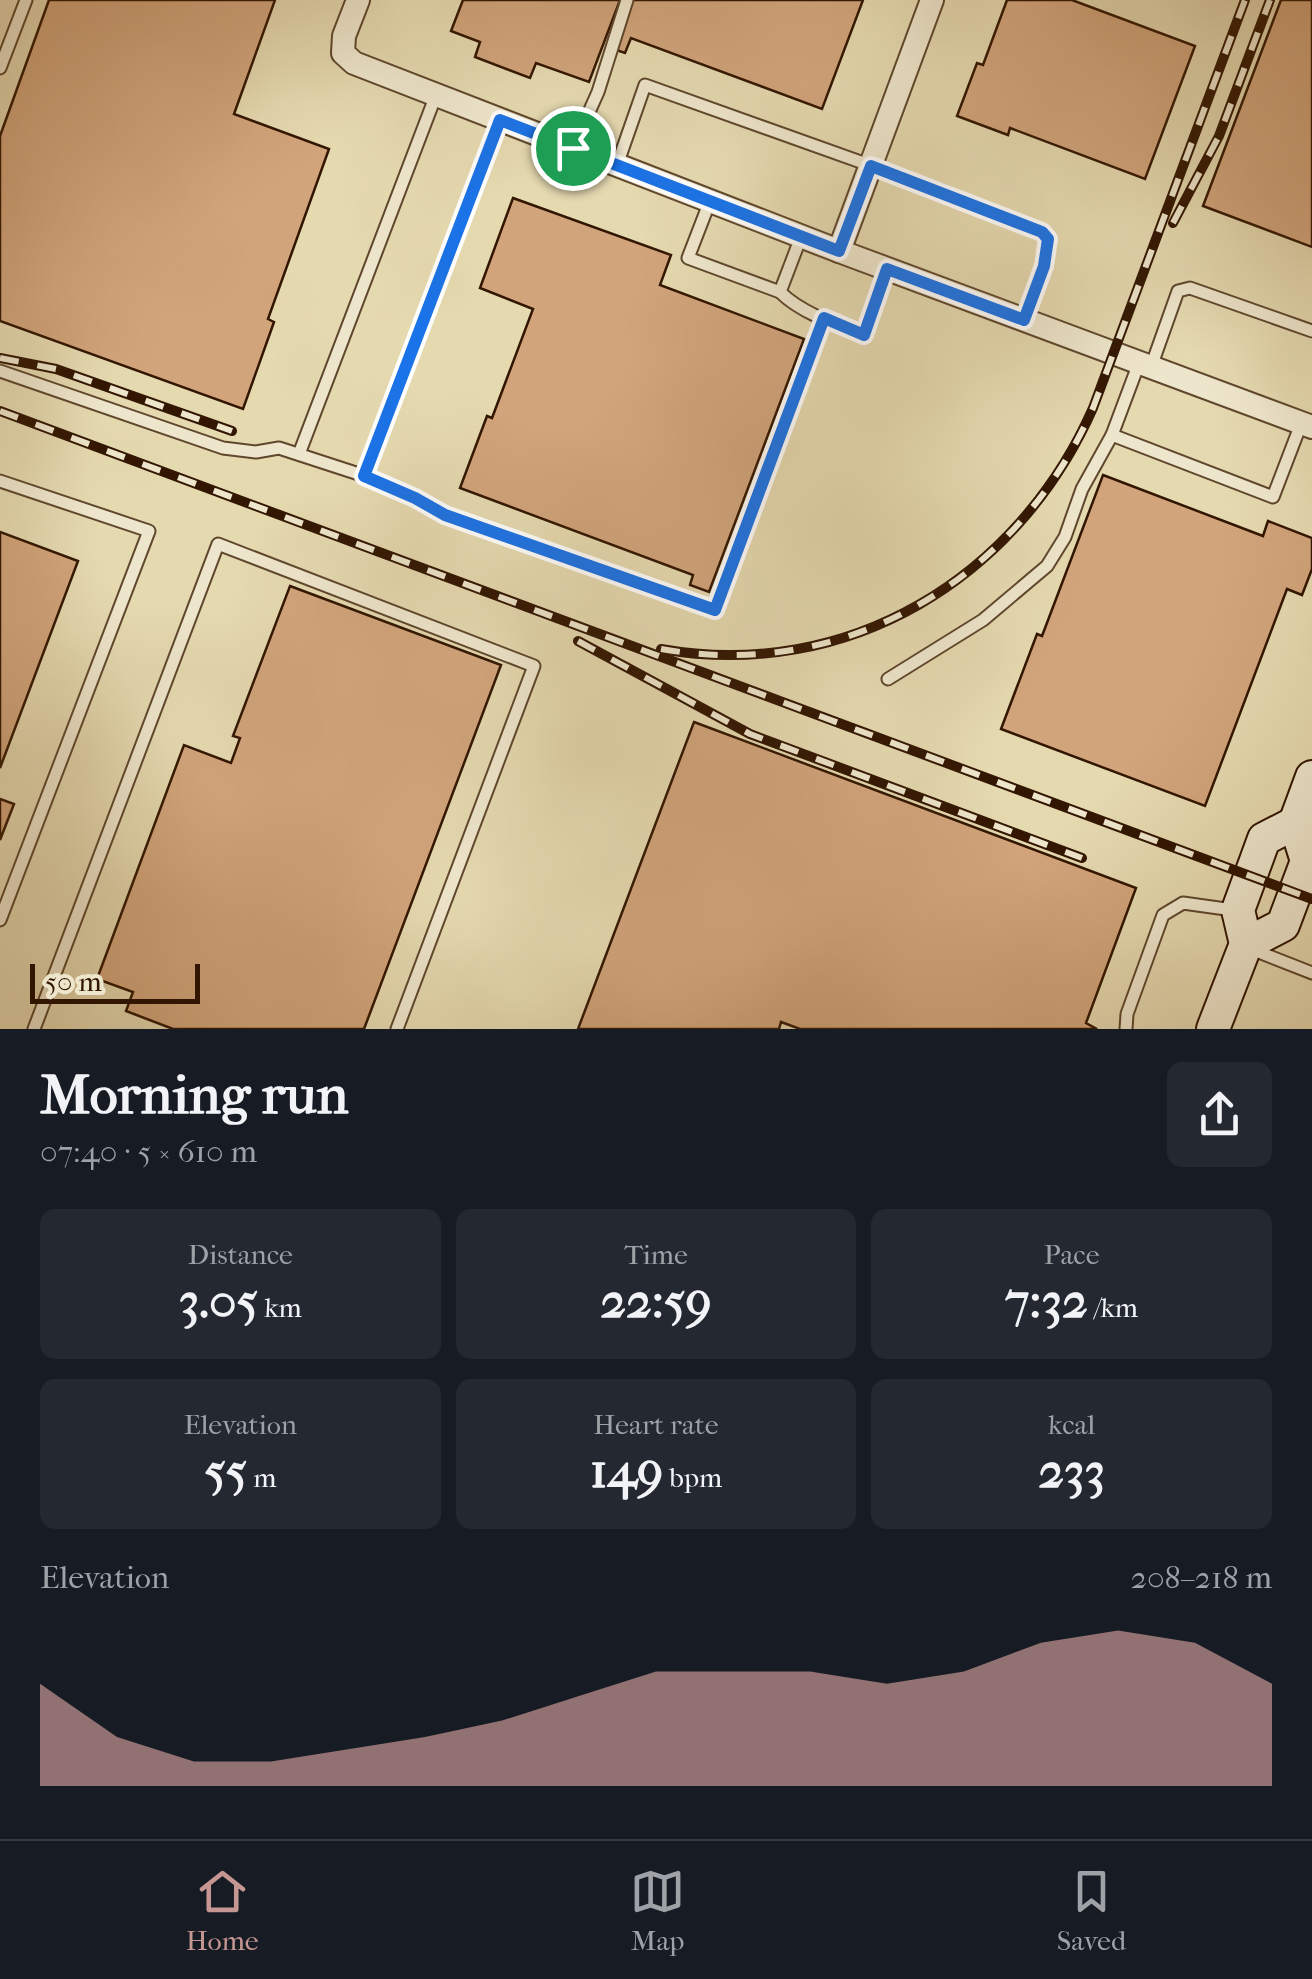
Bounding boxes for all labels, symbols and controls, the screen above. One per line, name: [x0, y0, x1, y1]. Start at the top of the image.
pin: [531, 106, 616, 191]
icon: arrive: [546, 121, 601, 176]
scale bar: [30, 959, 200, 1004]
text: 50 m: [45, 965, 102, 998]
button: share: [1167, 1062, 1272, 1167]
text: Morning run: [40, 1063, 348, 1127]
text: 07:40 · 5 × 610 m: [40, 1133, 257, 1170]
text: Distance: [188, 1238, 293, 1271]
text: Time: [624, 1238, 688, 1271]
text: Pace: [1044, 1238, 1100, 1271]
text: 3.05: [179, 1271, 258, 1330]
text: 22:59: [600, 1271, 712, 1330]
text: 7:32: [1005, 1271, 1088, 1330]
text: km: [258, 1291, 302, 1324]
text: /km: [1088, 1291, 1138, 1324]
text: Elevation: [184, 1408, 297, 1441]
text: Heart rate: [593, 1408, 719, 1441]
text: kcal: [1048, 1408, 1095, 1441]
text: 55: [204, 1441, 247, 1500]
text: 149: [590, 1441, 663, 1500]
text: 233: [1038, 1441, 1105, 1500]
text: m: [247, 1461, 276, 1494]
text: bpm: [663, 1461, 722, 1494]
text: Elevation: [40, 1559, 169, 1596]
text: 208–218 m: [1130, 1559, 1272, 1596]
tab: Home: [186, 1864, 259, 1957]
tab: Map: [630, 1864, 685, 1957]
tab: Saved: [1057, 1864, 1126, 1957]

